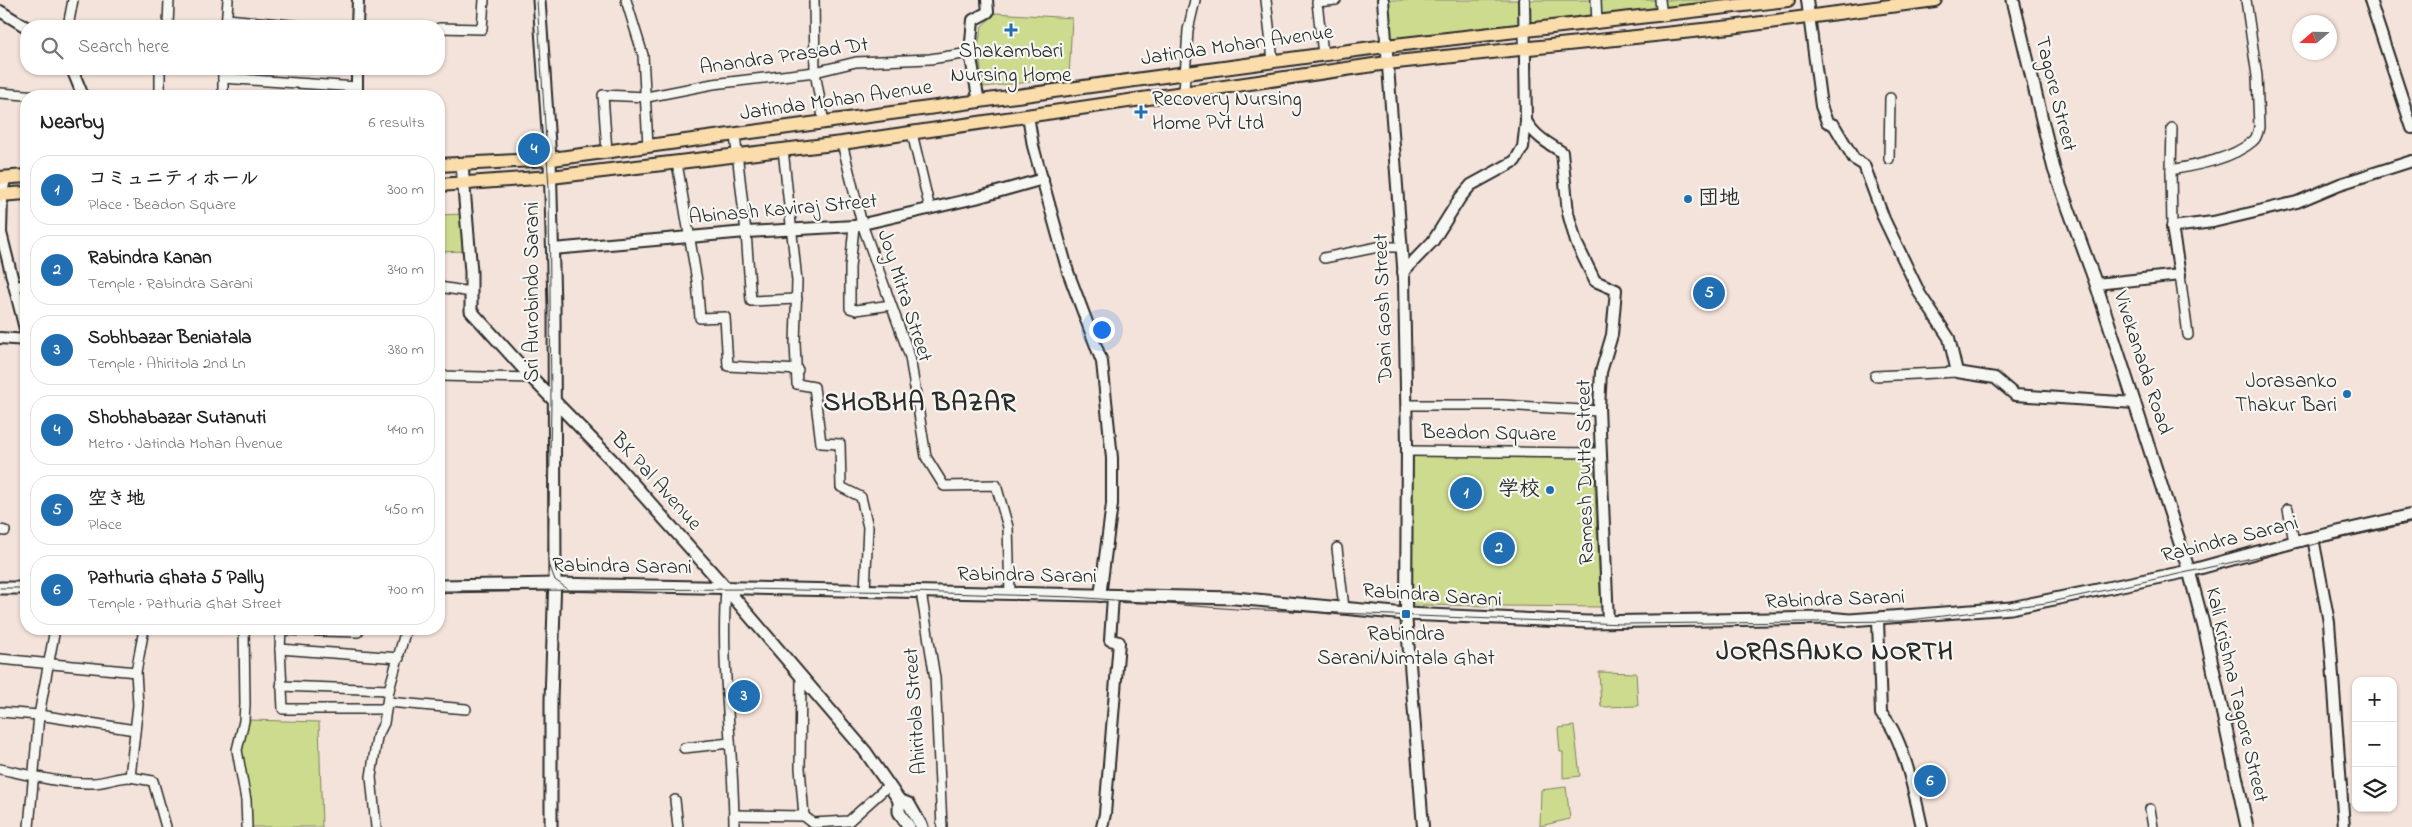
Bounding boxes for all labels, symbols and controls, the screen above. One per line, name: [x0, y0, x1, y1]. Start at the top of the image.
north arrow: [2292, 15, 2337, 60]
street label: Jatinda Mohan Avenue: [1139, 18, 1336, 74]
search box: [20, 20, 445, 75]
marker: Shakambari Nursing Home: [1004, 23, 1018, 37]
street label: Anandra Prasad Dt: [698, 30, 870, 84]
street label: Tagore Street: [2024, 33, 2084, 155]
icon: search: [38, 34, 66, 62]
text: Search here: [78, 34, 169, 61]
place label: Shakambari Nursing Home: [951, 37, 1072, 93]
street label: Jatinda Mohan Avenue: [738, 73, 935, 129]
place label: Recovery Nursing Home Pvt Ltd: [1152, 85, 1302, 139]
marker: Recovery Nursing Home Pvt Ltd: [1134, 105, 1148, 119]
text: Nearby: [40, 108, 104, 138]
text: 6 results: [368, 111, 425, 135]
pin: 4: [518, 130, 550, 168]
text: コミュニティホール: [88, 166, 259, 193]
text: 1: [54, 178, 60, 202]
text: 300 m: [387, 178, 424, 202]
place label: 団地: [1698, 184, 1740, 214]
street label: Abinash Kaviraj Street: [688, 187, 878, 233]
text: Place · Beadon Square: [88, 193, 236, 217]
marker: 団地: [1682, 193, 1694, 205]
street label: Sri Aurobindo Sarani: [518, 202, 548, 382]
street label: Joy Mitra Street: [867, 226, 940, 367]
street label: Dani Gosh Street: [1366, 233, 1402, 384]
text: Rabindra Kanan: [88, 245, 212, 272]
text: 2: [53, 258, 61, 282]
text: 340 m: [387, 258, 424, 282]
text: Temple · Rabindra Sarani: [88, 272, 253, 296]
pin: 5: [1693, 274, 1725, 312]
street label: Vivekanada Road: [2104, 286, 2179, 439]
your location: [1089, 317, 1115, 343]
text: Sobhbazar Beniatala: [88, 325, 252, 352]
text: 3: [54, 338, 60, 362]
text: 380 m: [388, 338, 424, 362]
text: Temple · Ahiritola 2nd Ln: [88, 352, 246, 376]
place label: Jorasanko Thakur Bari: [2235, 367, 2337, 421]
street label: Ramesh Dutta Street: [1569, 379, 1603, 565]
district label: SHOBHA BAZAR: [824, 385, 1016, 423]
marker: Jorasanko Thakur Bari: [2341, 388, 2353, 400]
text: Shobhabazar Sutanuti: [88, 405, 266, 432]
text: 4: [54, 418, 60, 442]
text: 440 m: [387, 418, 424, 442]
street label: Beadon Square: [1420, 418, 1557, 450]
street label: BK Pal Avenue: [603, 425, 709, 538]
text: Metro · Jatinda Mohan Avenue: [88, 432, 283, 456]
pin: 1: [1450, 474, 1482, 512]
place label: 学校: [1498, 475, 1540, 505]
marker: 学校: [1544, 484, 1556, 496]
text: 空き地: [88, 486, 145, 513]
text: 5: [52, 498, 62, 522]
text: 450 m: [385, 498, 424, 522]
street label: Rabindra Sarani: [2159, 509, 2301, 571]
text: Place: [88, 513, 122, 537]
pin: 2: [1483, 529, 1515, 567]
street label: Rabindra Sarani: [552, 551, 692, 583]
street label: Rabindra Sarani: [957, 560, 1097, 592]
text: Pathuria Ghata 5 Pally: [88, 565, 264, 592]
street label: Rabindra Sarani: [1361, 576, 1503, 616]
text: 6: [53, 578, 61, 602]
text: 700 m: [387, 578, 424, 602]
street label: Rabindra Sarani: [1765, 583, 1905, 617]
street label: Kali Krishna Tagore Street: [2195, 584, 2275, 806]
text: Temple · Pathuria Ghat Street: [88, 592, 282, 616]
marker: Rabindra Sarani/Nimtala Ghat: [1400, 608, 1412, 620]
place label: Rabindra Sarani/Nimtala Ghat: [1317, 620, 1495, 674]
district label: JORASANKO NORTH: [1716, 634, 1954, 672]
street label: Ahiritola Street: [897, 646, 935, 776]
pin: 3: [728, 677, 760, 715]
map controls: [2352, 677, 2397, 812]
button: +: [2352, 677, 2397, 722]
button: −: [2352, 722, 2397, 767]
pin: 6: [1914, 762, 1946, 800]
button: layers: [2352, 767, 2397, 812]

